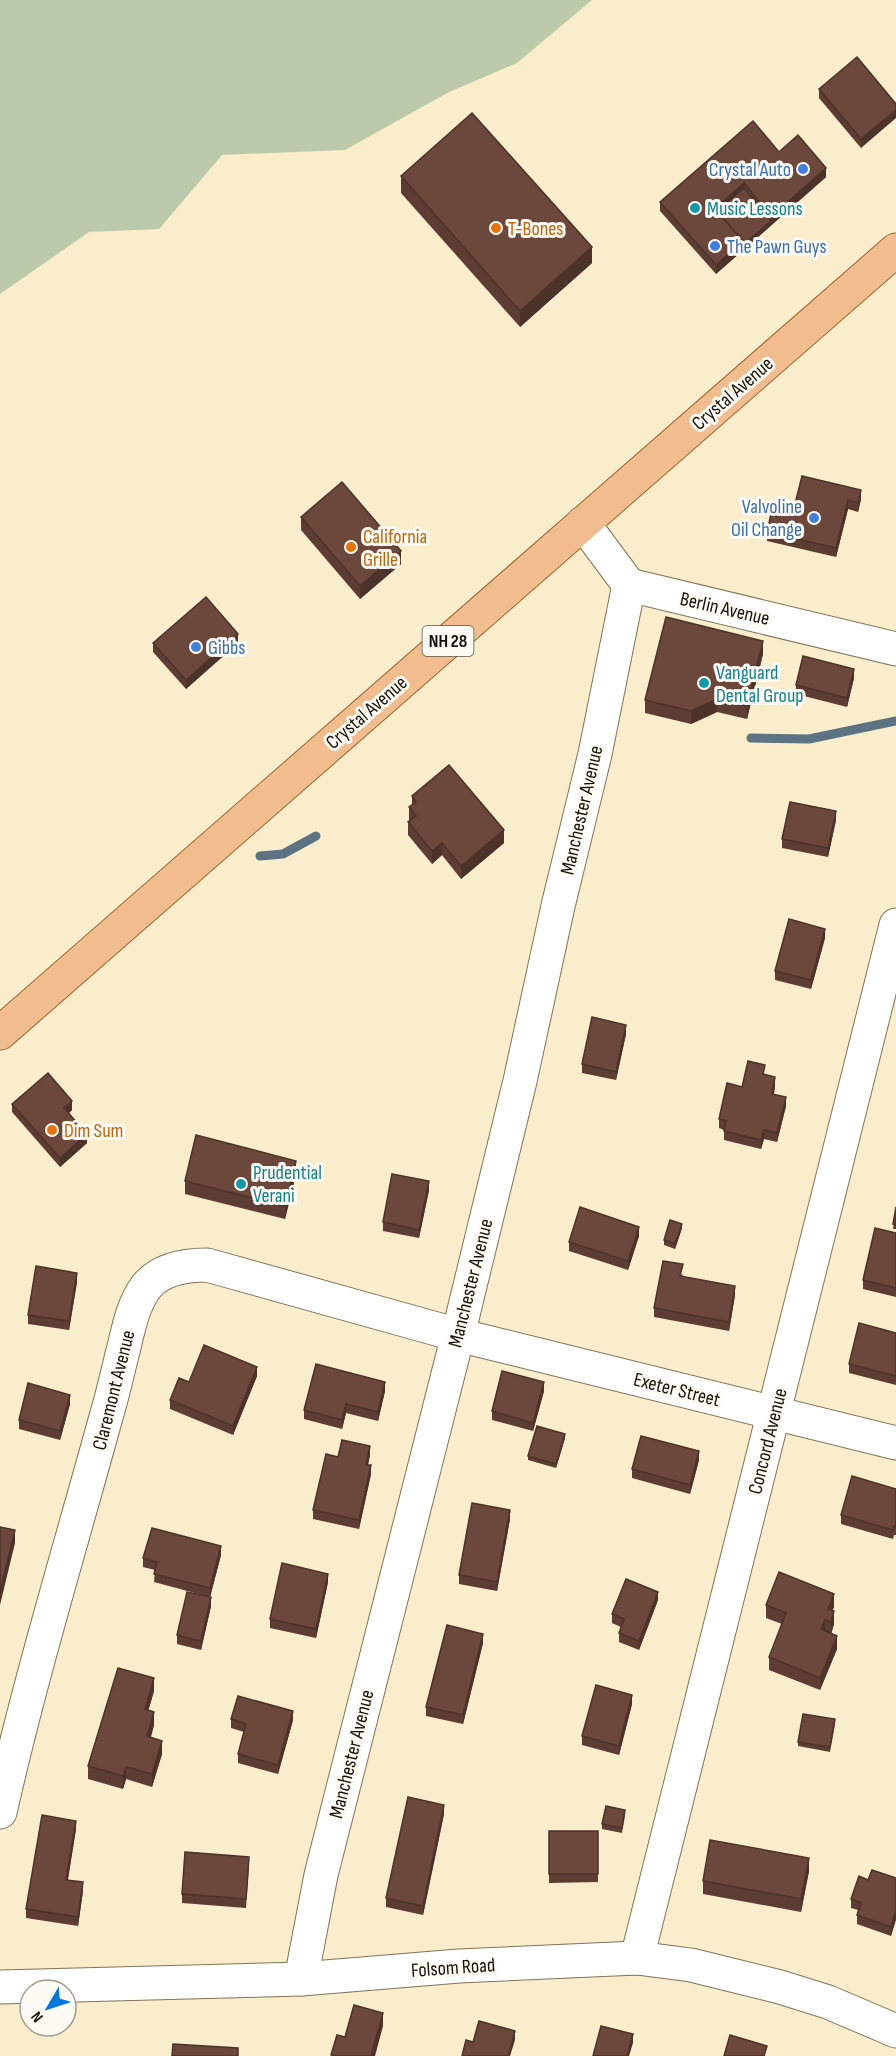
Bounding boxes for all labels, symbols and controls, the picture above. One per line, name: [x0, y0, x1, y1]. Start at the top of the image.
place label: Crystal Auto: [709, 158, 791, 182]
marker: Crystal Auto: [796, 162, 810, 176]
place label: Music Lessons: [707, 197, 803, 221]
marker: Music Lessons: [688, 201, 702, 215]
place label: T-Bones: [508, 217, 564, 241]
marker: T-Bones: [489, 221, 503, 235]
place label: The Pawn Guys: [727, 235, 827, 259]
marker: The Pawn Guys: [708, 239, 722, 253]
street label: Crystal Avenue: [687, 352, 778, 436]
place label: Valvoline Oil Change: [731, 495, 802, 542]
marker: Valvoline Oil Change: [807, 511, 821, 525]
place label: California Grille: [363, 525, 427, 572]
marker: California Grille: [344, 540, 358, 554]
street label: Berlin Avenue: [678, 587, 772, 631]
road number: NH 28: [422, 626, 474, 656]
place label: Gibbs: [208, 636, 246, 660]
marker: Gibbs: [189, 640, 203, 654]
place label: Vanguard Dental Group: [716, 661, 804, 708]
street label: Crystal Avenue: [321, 671, 412, 755]
marker: Vanguard Dental Group: [697, 676, 711, 690]
street label: Manchester Avenue: [555, 743, 608, 877]
place label: Dim Sum: [64, 1119, 123, 1143]
marker: Dim Sum: [45, 1123, 59, 1137]
place label: Prudential Verani: [253, 1161, 322, 1208]
marker: Prudential Verani: [234, 1177, 248, 1191]
street label: Manchester Avenue: [443, 1216, 499, 1350]
street label: Claremont Avenue: [87, 1328, 140, 1453]
street label: Exeter Street: [631, 1368, 723, 1412]
street label: Concord Avenue: [743, 1386, 793, 1497]
street label: Manchester Avenue: [324, 1687, 380, 1821]
street label: Folsom Road: [410, 1953, 496, 1983]
north arrow: [18, 1978, 78, 2038]
text: N: [27, 2007, 48, 2026]

